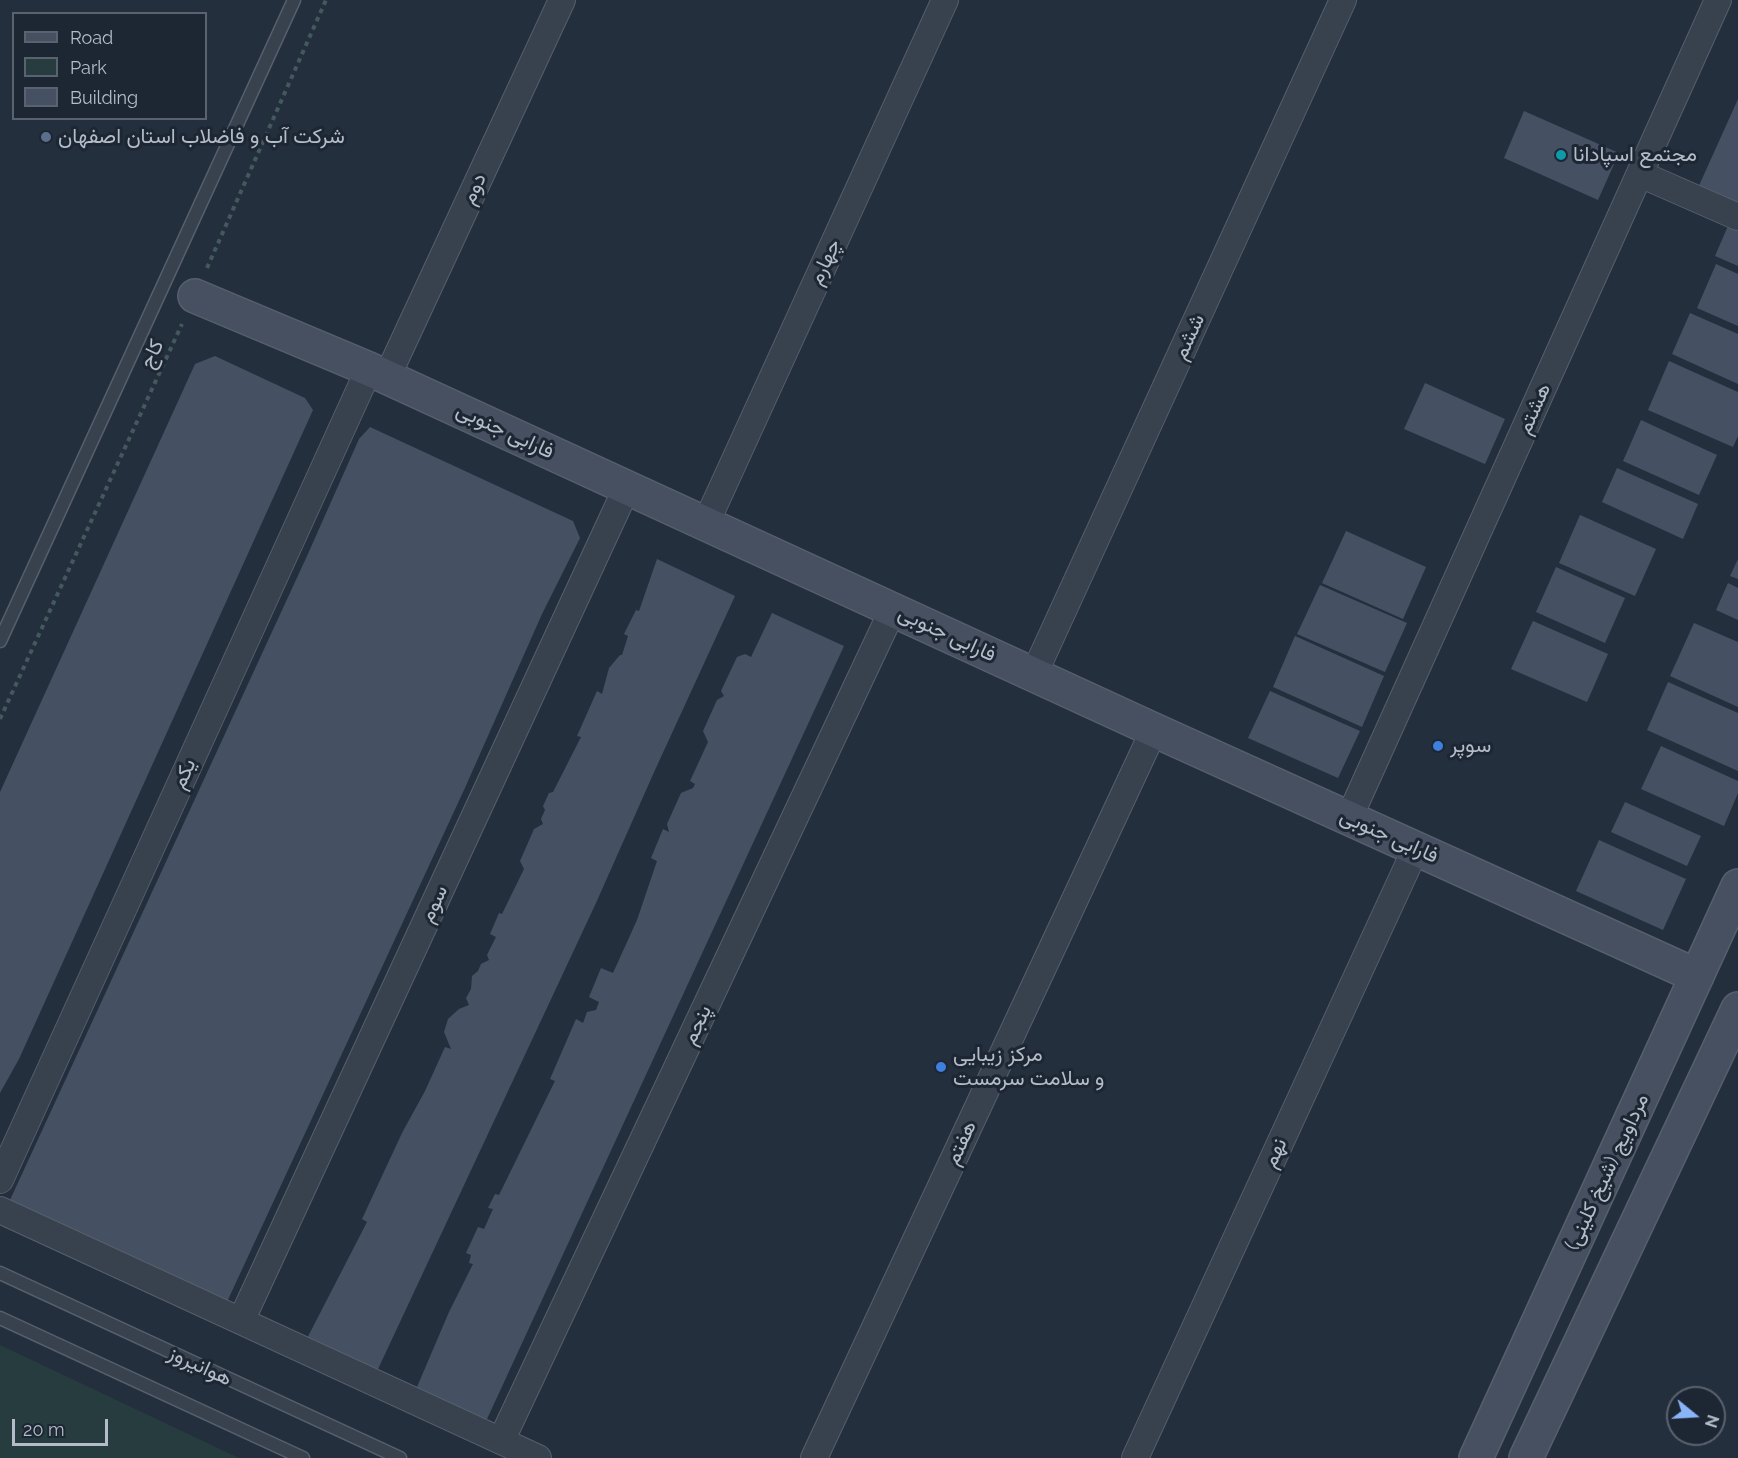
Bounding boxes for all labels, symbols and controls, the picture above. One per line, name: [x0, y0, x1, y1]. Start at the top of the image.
legend: [12, 12, 207, 120]
text: Road: [70, 27, 113, 48]
text: Park: [70, 57, 107, 78]
text: Building: [70, 87, 138, 108]
place label: شرکت آب و فاضلاب استان اصفهان: [58, 124, 345, 150]
marker: شرکت آب و فاضلاب استان اصفهان: [39, 130, 53, 144]
place label: مجتمع اسپادانا: [1573, 142, 1697, 168]
marker: مجتمع اسپادانا: [1554, 148, 1568, 162]
street label: دوم: [456, 169, 492, 209]
street label: چهارم: [803, 235, 847, 289]
street label: ششم: [1168, 310, 1210, 364]
street label: کاج: [134, 336, 170, 372]
street label: هشتم: [1512, 380, 1556, 438]
street label: فارابی جنوبی: [452, 397, 558, 465]
street label: فارابی جنوبی: [894, 600, 1000, 668]
place label: سوپر: [1450, 733, 1491, 759]
marker: سوپر: [1431, 739, 1445, 753]
street label: یکم: [166, 755, 202, 793]
street label: فارابی جنوبی: [1336, 803, 1442, 869]
street label: سوم: [414, 881, 454, 927]
street label: پنجم: [677, 1001, 717, 1049]
place label: مرکز زیبایی و سلامت سرمست: [953, 1042, 1104, 1092]
marker: مرکز زیبایی و سلامت سرمست: [934, 1060, 948, 1074]
street label: مرداویج (شیخ کلینی): [1560, 1090, 1654, 1254]
street label: هفتم: [940, 1117, 982, 1169]
street label: نهم: [1257, 1134, 1293, 1172]
street label: هوانیروز: [164, 1340, 236, 1392]
north arrow: [1666, 1386, 1726, 1446]
scale bar: [15, 1407, 111, 1445]
text: N: [1701, 1412, 1723, 1430]
text: 20 m: [23, 1419, 65, 1440]

